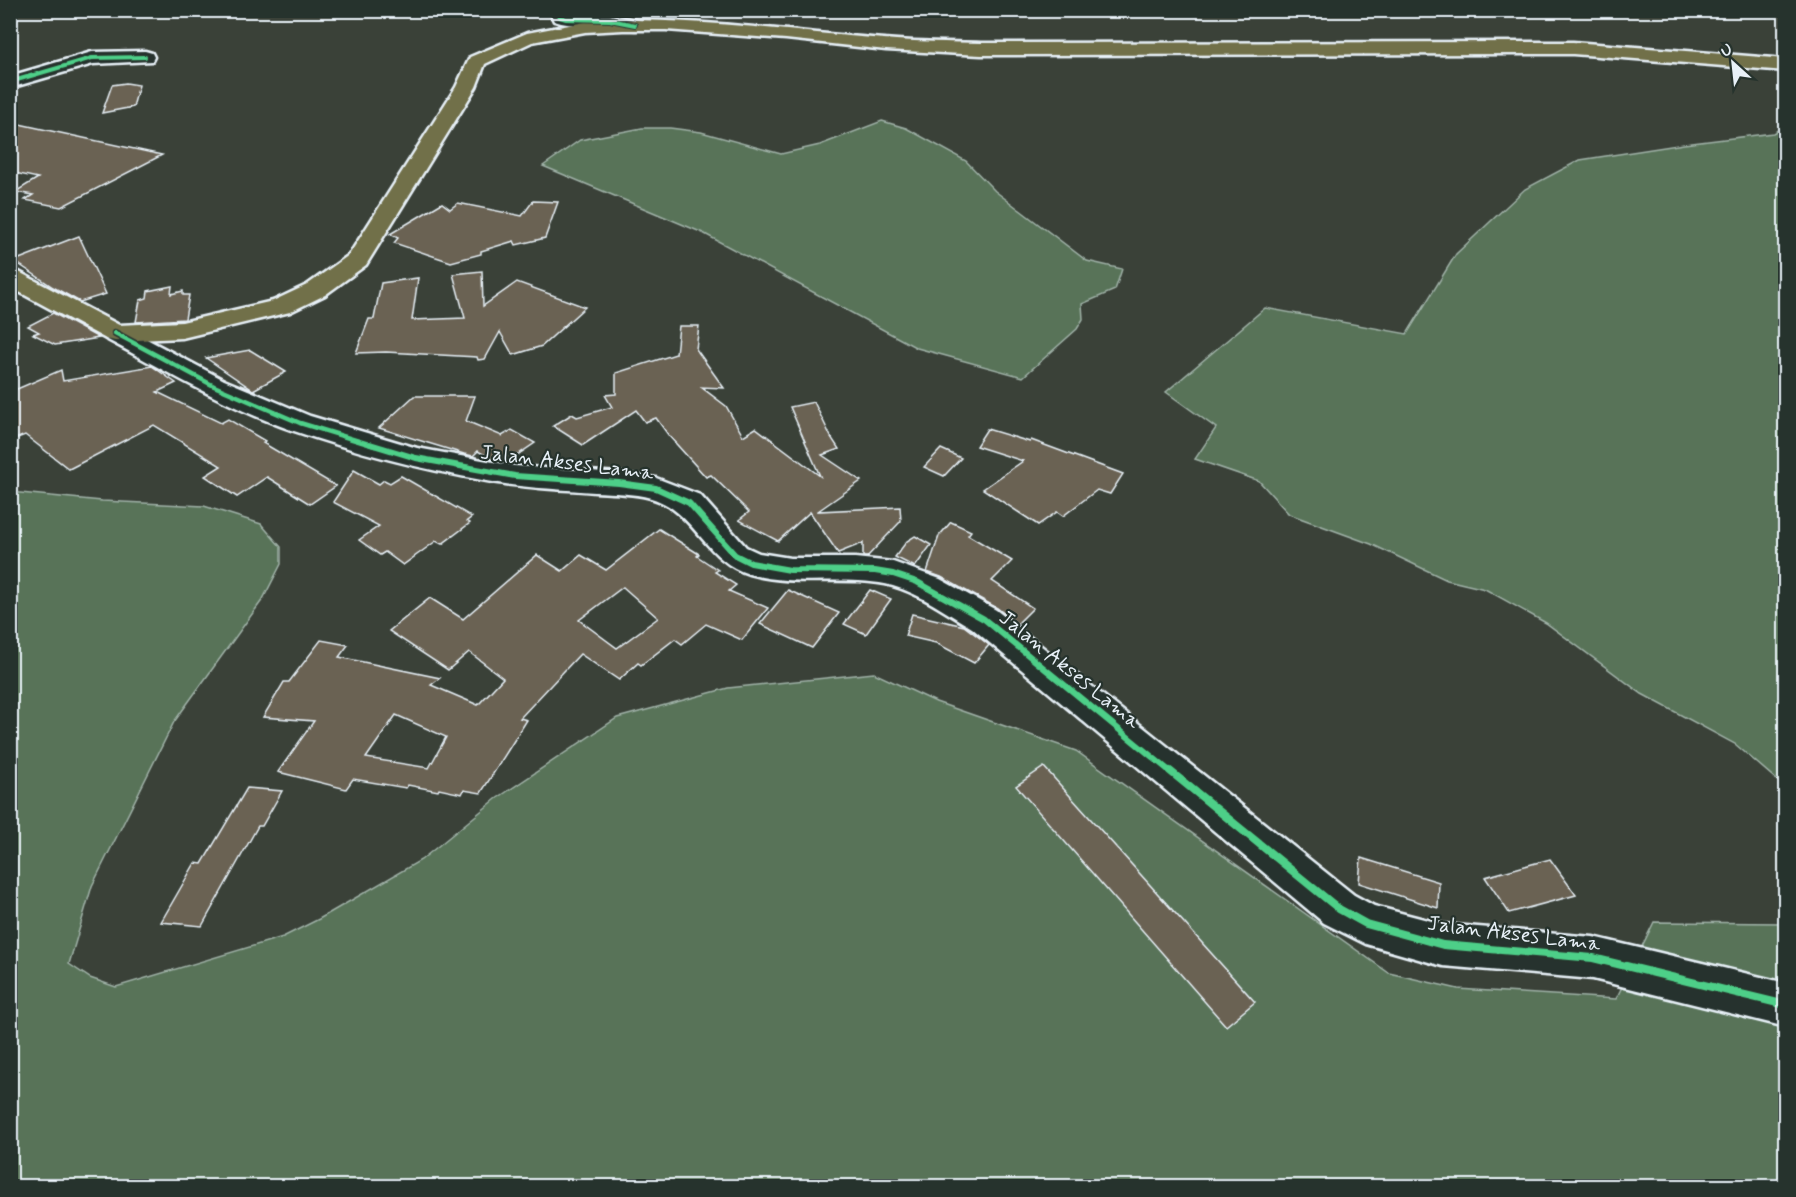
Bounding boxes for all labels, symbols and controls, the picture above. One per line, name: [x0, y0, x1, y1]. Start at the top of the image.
north arrow: [1703, 33, 1763, 93]
text: U: [1717, 39, 1736, 63]
street label: Jalan Akses Lama: [479, 438, 655, 488]
street label: Jalan Akses Lama: [993, 604, 1146, 736]
street label: Jalan Akses Lama: [1426, 909, 1602, 959]

